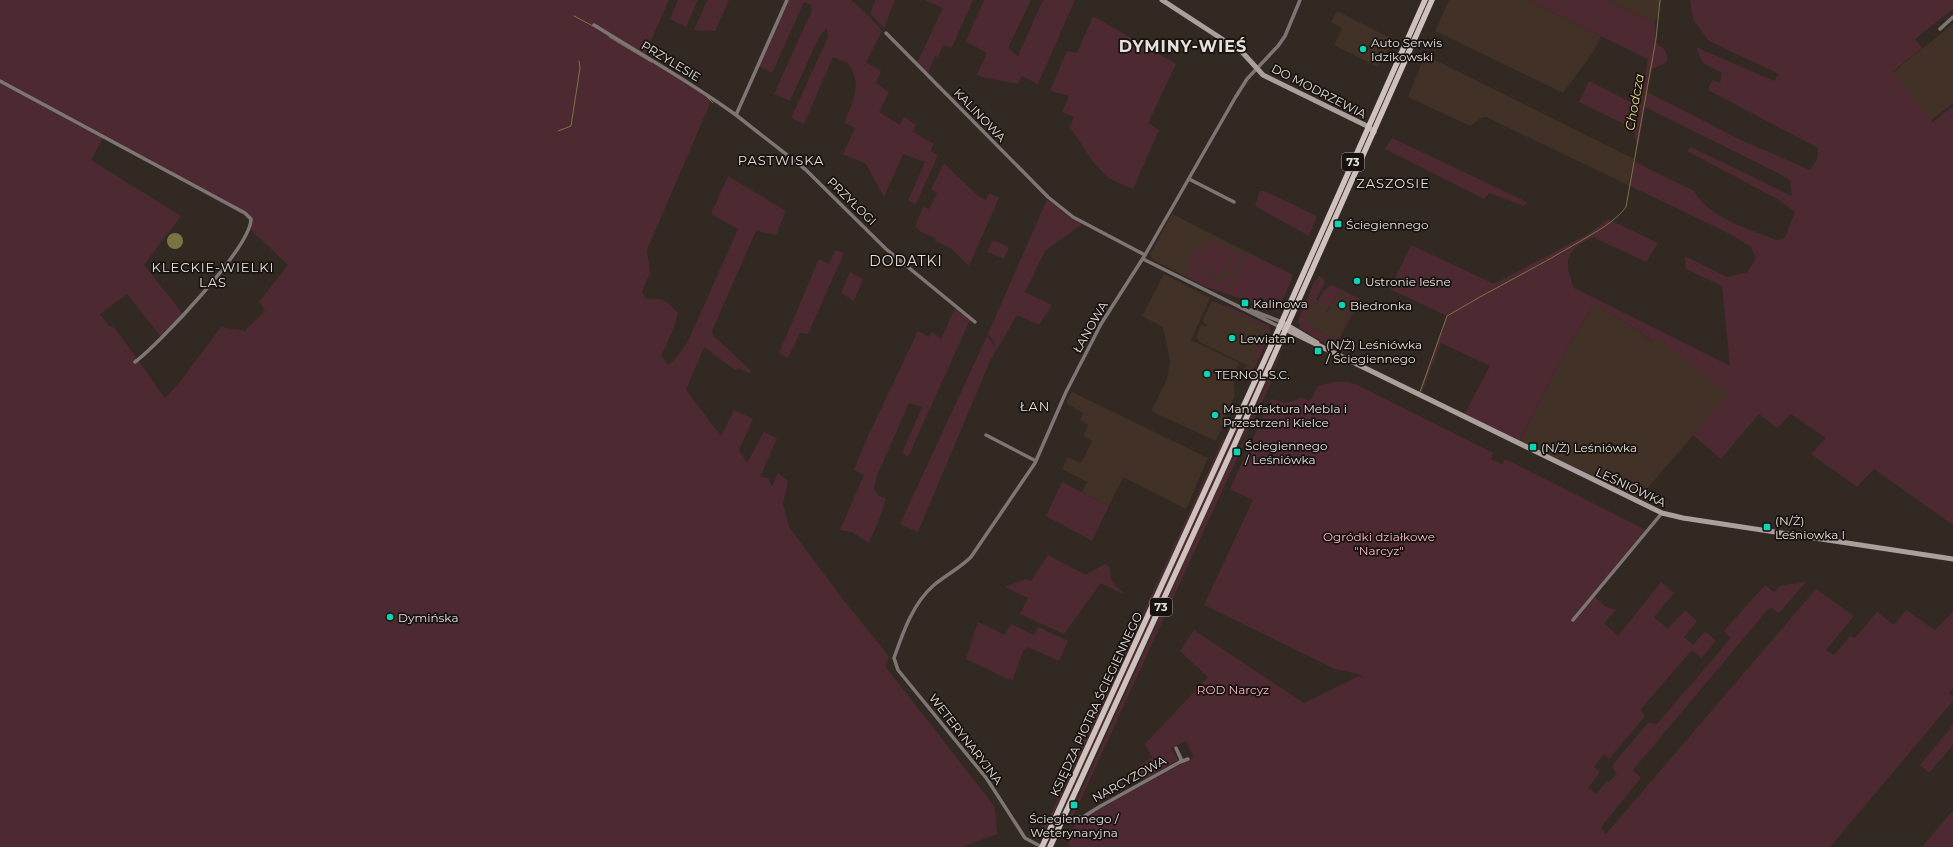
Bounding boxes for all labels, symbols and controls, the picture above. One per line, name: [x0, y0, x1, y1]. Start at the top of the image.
place label: Auto Serwis Idzikowski: [1371, 35, 1442, 64]
street label: PRZYLESIE: [639, 37, 703, 85]
district label: DYMINY-WIEŚ: [1119, 37, 1247, 56]
marker: Auto Serwis Idzikowski: [1358, 44, 1368, 54]
street label: DO MODRZEWIA: [1269, 61, 1369, 122]
water label: Chodcza: [1621, 72, 1647, 132]
street label: KALINOWA: [951, 85, 1009, 145]
district label: PASTWISKA: [738, 152, 824, 168]
road number: 73: [1342, 153, 1364, 171]
street label: PRZYŁOGI: [824, 174, 880, 228]
district label: ZASZOSIE: [1356, 175, 1430, 191]
place label: Ściegiennego: [1346, 217, 1428, 232]
marker: Ściegiennego: [1333, 219, 1343, 229]
district label: DODATKI: [869, 252, 943, 270]
district label: KLECKIE-WIELKI LAS: [152, 259, 274, 290]
place label: Ustronie leśne: [1365, 274, 1451, 289]
marker: Ustronie leśne: [1352, 276, 1362, 286]
place label: Kalinowa: [1253, 296, 1308, 311]
street label: ŁANOWA: [1069, 298, 1111, 355]
marker: Kalinowa: [1240, 298, 1250, 308]
place label: Biedronka: [1350, 298, 1412, 313]
marker: Biedronka: [1337, 300, 1347, 310]
place label: Lewiatan: [1240, 331, 1295, 346]
marker: Lewiatan: [1227, 333, 1237, 343]
place label: (N/Ż) Leśniówka / Ściegiennego: [1325, 337, 1422, 366]
marker: (N/Ż) Leśniówka / Ściegiennego: [1313, 346, 1323, 356]
place label: TERNOL S.C.: [1215, 367, 1290, 382]
marker: TERNOL S.C.: [1202, 369, 1212, 379]
district label: ŁAN: [1020, 398, 1050, 414]
place label: Manufaktura Mebla i Przestrzeni Kielce: [1223, 401, 1347, 430]
marker: Manufaktura Mebla i Przestrzeni Kielce: [1210, 410, 1220, 420]
place label: Ściegiennego / Leśniówka: [1244, 438, 1327, 467]
place label: (N/Ż) Leśniówka: [1541, 440, 1637, 455]
marker: (N/Ż) Leśniówka: [1528, 442, 1538, 452]
marker: Ściegiennego / Leśniówka: [1232, 447, 1242, 457]
street label: LEŚNIÓWKA: [1594, 464, 1669, 510]
place label: (N/Ż) Leśniowka I: [1775, 513, 1845, 542]
marker: (N/Ż) Leśniowka I: [1762, 522, 1772, 532]
park label: Ogródki działkowe "Narcyz": [1323, 529, 1435, 558]
road number: 73: [1150, 598, 1172, 616]
place label: Dymińska: [398, 610, 458, 625]
street label: KSIĘDZA PIOTRA ŚCIEGIENNEGO: [1047, 610, 1145, 798]
marker: Dymińska: [385, 612, 395, 622]
park label: ROD Narcyz: [1197, 682, 1269, 697]
street label: WETERYNARYJNA: [926, 691, 1006, 788]
street label: NARCYZOWA: [1089, 752, 1169, 805]
marker: Ściegiennego / Weterynaryjna: [1069, 800, 1079, 810]
place label: Ściegiennego / Weterynaryjna: [1029, 811, 1120, 840]

